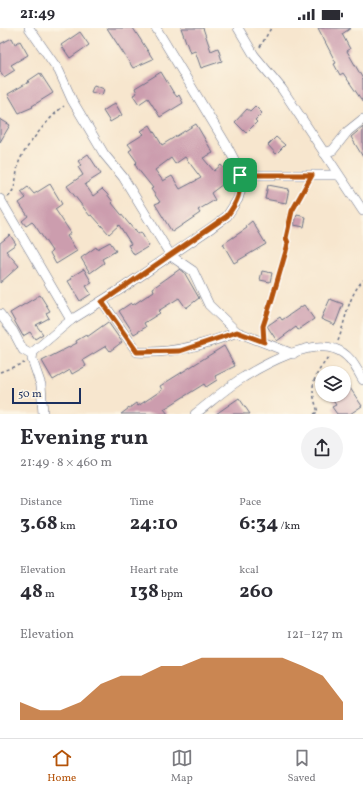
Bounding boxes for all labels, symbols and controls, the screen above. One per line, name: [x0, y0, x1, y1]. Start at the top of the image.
text: 21:49: [20, 4, 55, 25]
pin: [223, 158, 257, 192]
icon: arrive: [229, 164, 251, 186]
map controls: [315, 366, 351, 402]
button: layers: [315, 366, 351, 402]
scale bar: [12, 386, 81, 405]
text: 50 m: [18, 387, 42, 402]
text: Evening run: [20, 423, 149, 454]
button: share: [301, 427, 343, 469]
text: 21:49 · 8 × 460 m: [20, 454, 112, 472]
text: Distance: [20, 495, 62, 510]
text: Time: [130, 495, 154, 510]
text: Pace: [239, 495, 261, 510]
text: 3.68: [20, 510, 58, 538]
text: 24:10: [130, 510, 178, 538]
text: 6:34: [239, 510, 278, 538]
text: km: [58, 519, 76, 534]
text: /km: [278, 519, 300, 534]
text: Elevation: [20, 563, 66, 578]
text: Heart rate: [130, 563, 178, 578]
text: kcal: [239, 563, 259, 578]
text: 48: [20, 578, 43, 606]
text: 138: [130, 578, 159, 606]
text: 260: [239, 578, 273, 606]
text: m: [43, 587, 55, 602]
text: bpm: [159, 587, 183, 602]
text: Elevation: [20, 626, 74, 644]
text: 121–127 m: [287, 626, 343, 644]
tab: Home: [47, 747, 76, 786]
tab: Map: [171, 747, 193, 786]
tab: Saved: [287, 747, 316, 786]

